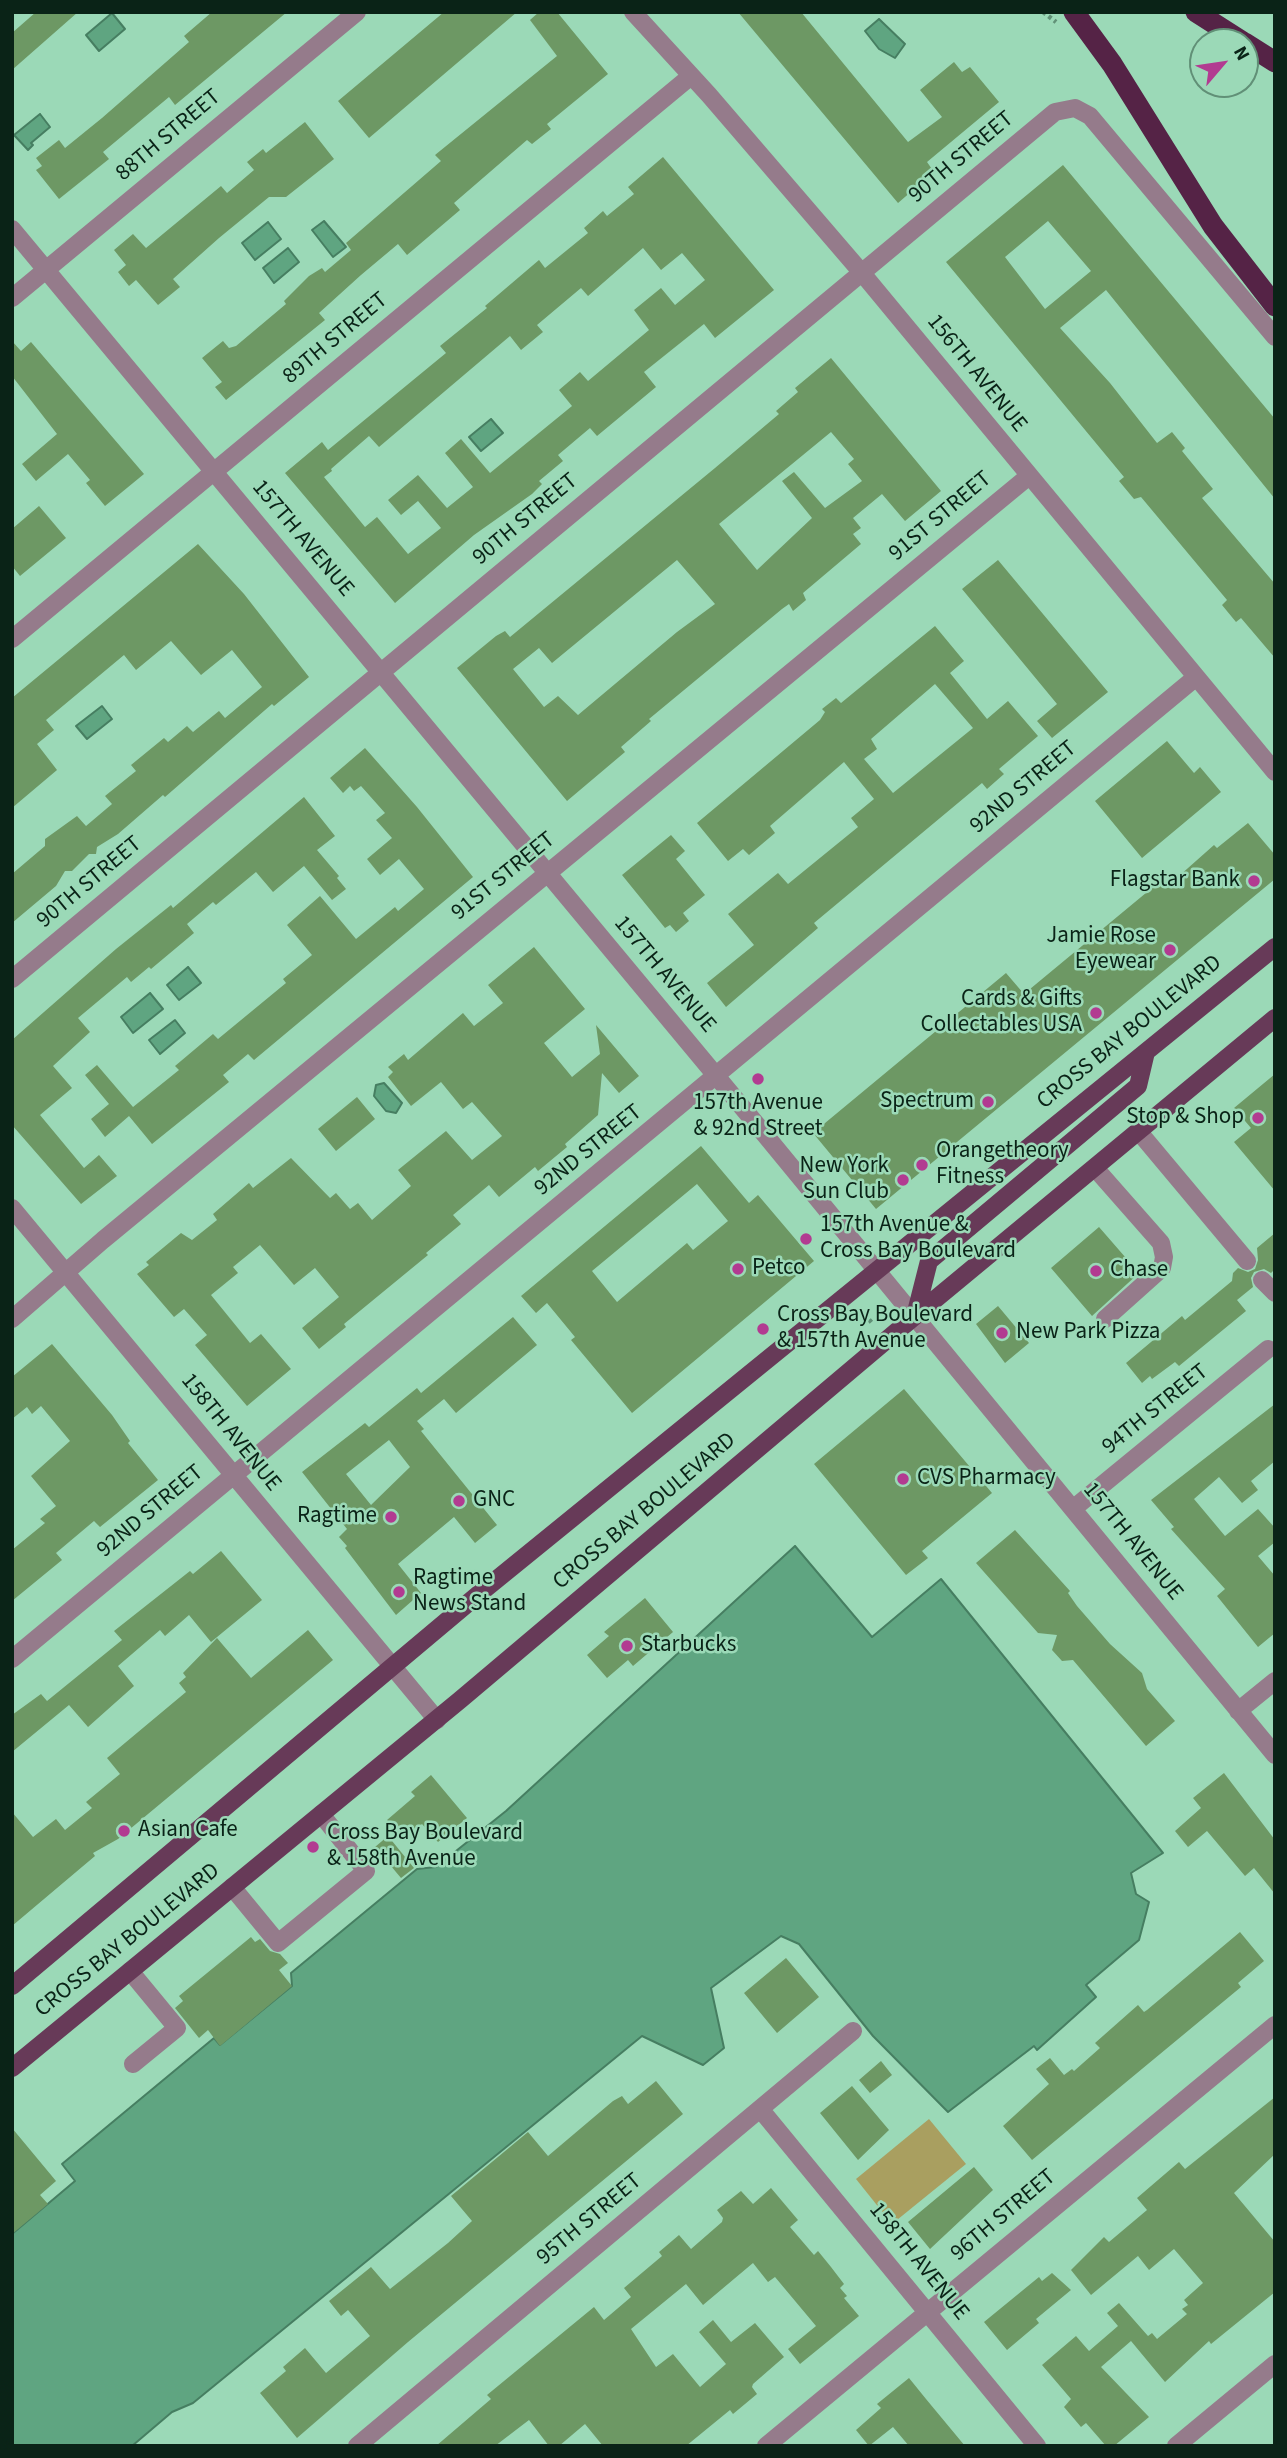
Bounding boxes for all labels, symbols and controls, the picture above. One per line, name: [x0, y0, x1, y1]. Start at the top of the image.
north arrow: [1189, 28, 1259, 98]
text: N: [1226, 41, 1256, 66]
street label: 88TH STREET: [111, 84, 227, 188]
street label: 90TH STREET: [904, 106, 1020, 210]
street label: 89TH STREET: [278, 287, 394, 391]
street label: 156TH AVENUE: [920, 309, 1032, 439]
street label: 91ST STREET: [884, 466, 998, 568]
street label: 90TH STREET: [468, 468, 584, 572]
street label: 157TH AVENUE: [245, 475, 359, 603]
street label: 92ND STREET: [965, 736, 1083, 840]
street label: 91ST STREET: [447, 827, 561, 927]
street label: 90TH STREET: [32, 831, 148, 935]
place label: Flagstar Bank: [1110, 867, 1240, 895]
marker: Flagstar Bank: [1246, 873, 1262, 889]
street label: 157TH AVENUE: [607, 911, 721, 1039]
place label: Jamie Rose Eyewear: [1046, 923, 1156, 977]
marker: Jamie Rose Eyewear: [1162, 942, 1178, 958]
street label: CROSS BAY BOULEVARD: [1032, 950, 1228, 1116]
place label: Cards & Gifts Collectables USA: [921, 986, 1082, 1040]
marker: Cards & Gifts Collectables USA: [1088, 1005, 1104, 1021]
marker: 157th Avenue & 92nd Street: [750, 1071, 766, 1087]
place label: Spectrum: [880, 1088, 974, 1116]
place label: 157th Avenue & 92nd Street: [693, 1090, 823, 1144]
marker: Spectrum: [980, 1094, 996, 1110]
street label: 92ND STREET: [530, 1099, 648, 1203]
place label: Stop & Shop: [1126, 1104, 1244, 1132]
marker: Stop & Shop: [1250, 1110, 1266, 1126]
place label: Orangetheory Fitness: [936, 1138, 1069, 1192]
place label: New York Sun Club: [800, 1153, 889, 1207]
marker: Orangetheory Fitness: [914, 1157, 930, 1173]
marker: New York Sun Club: [895, 1172, 911, 1188]
place label: 157th Avenue & Cross Bay Boulevard: [820, 1212, 1016, 1266]
marker: 157th Avenue & Cross Bay Boulevard: [798, 1231, 814, 1247]
place label: Petco: [752, 1255, 806, 1283]
place label: Chase: [1110, 1257, 1168, 1285]
marker: Petco: [730, 1261, 746, 1277]
marker: Chase: [1088, 1263, 1104, 1279]
place label: Cross Bay Boulevard & 157th Avenue: [777, 1302, 973, 1356]
place label: New Park Pizza: [1016, 1319, 1160, 1347]
marker: Cross Bay Boulevard & 157th Avenue: [755, 1321, 771, 1337]
marker: New Park Pizza: [994, 1325, 1010, 1341]
street label: 94TH STREET: [1097, 1359, 1215, 1461]
street label: 158TH AVENUE: [174, 1368, 286, 1498]
street label: CROSS BAY BOULEVARD: [548, 1428, 742, 1596]
street label: 92ND STREET: [92, 1460, 210, 1564]
place label: CVS Pharmacy: [917, 1465, 1056, 1493]
marker: CVS Pharmacy: [895, 1471, 911, 1487]
street label: 157TH AVENUE: [1076, 1477, 1188, 1607]
place label: GNC: [473, 1487, 515, 1515]
marker: GNC: [451, 1493, 467, 1509]
place label: Ragtime: [297, 1503, 377, 1531]
marker: Ragtime: [383, 1509, 399, 1525]
place label: Ragtime News Stand: [413, 1565, 526, 1619]
marker: Ragtime News Stand: [391, 1584, 407, 1600]
place label: Starbucks: [641, 1632, 736, 1660]
marker: Starbucks: [619, 1638, 635, 1654]
place label: Asian Cafe: [138, 1817, 238, 1845]
place label: Cross Bay Boulevard & 158th Avenue: [327, 1820, 523, 1874]
marker: Asian Cafe: [116, 1823, 132, 1839]
marker: Cross Bay Boulevard & 158th Avenue: [305, 1839, 321, 1855]
street label: CROSS BAY BOULEVARD: [30, 1858, 226, 2024]
street label: 96TH STREET: [946, 2164, 1062, 2268]
street label: 95TH STREET: [532, 2168, 648, 2272]
street label: 158TH AVENUE: [862, 2197, 974, 2327]

